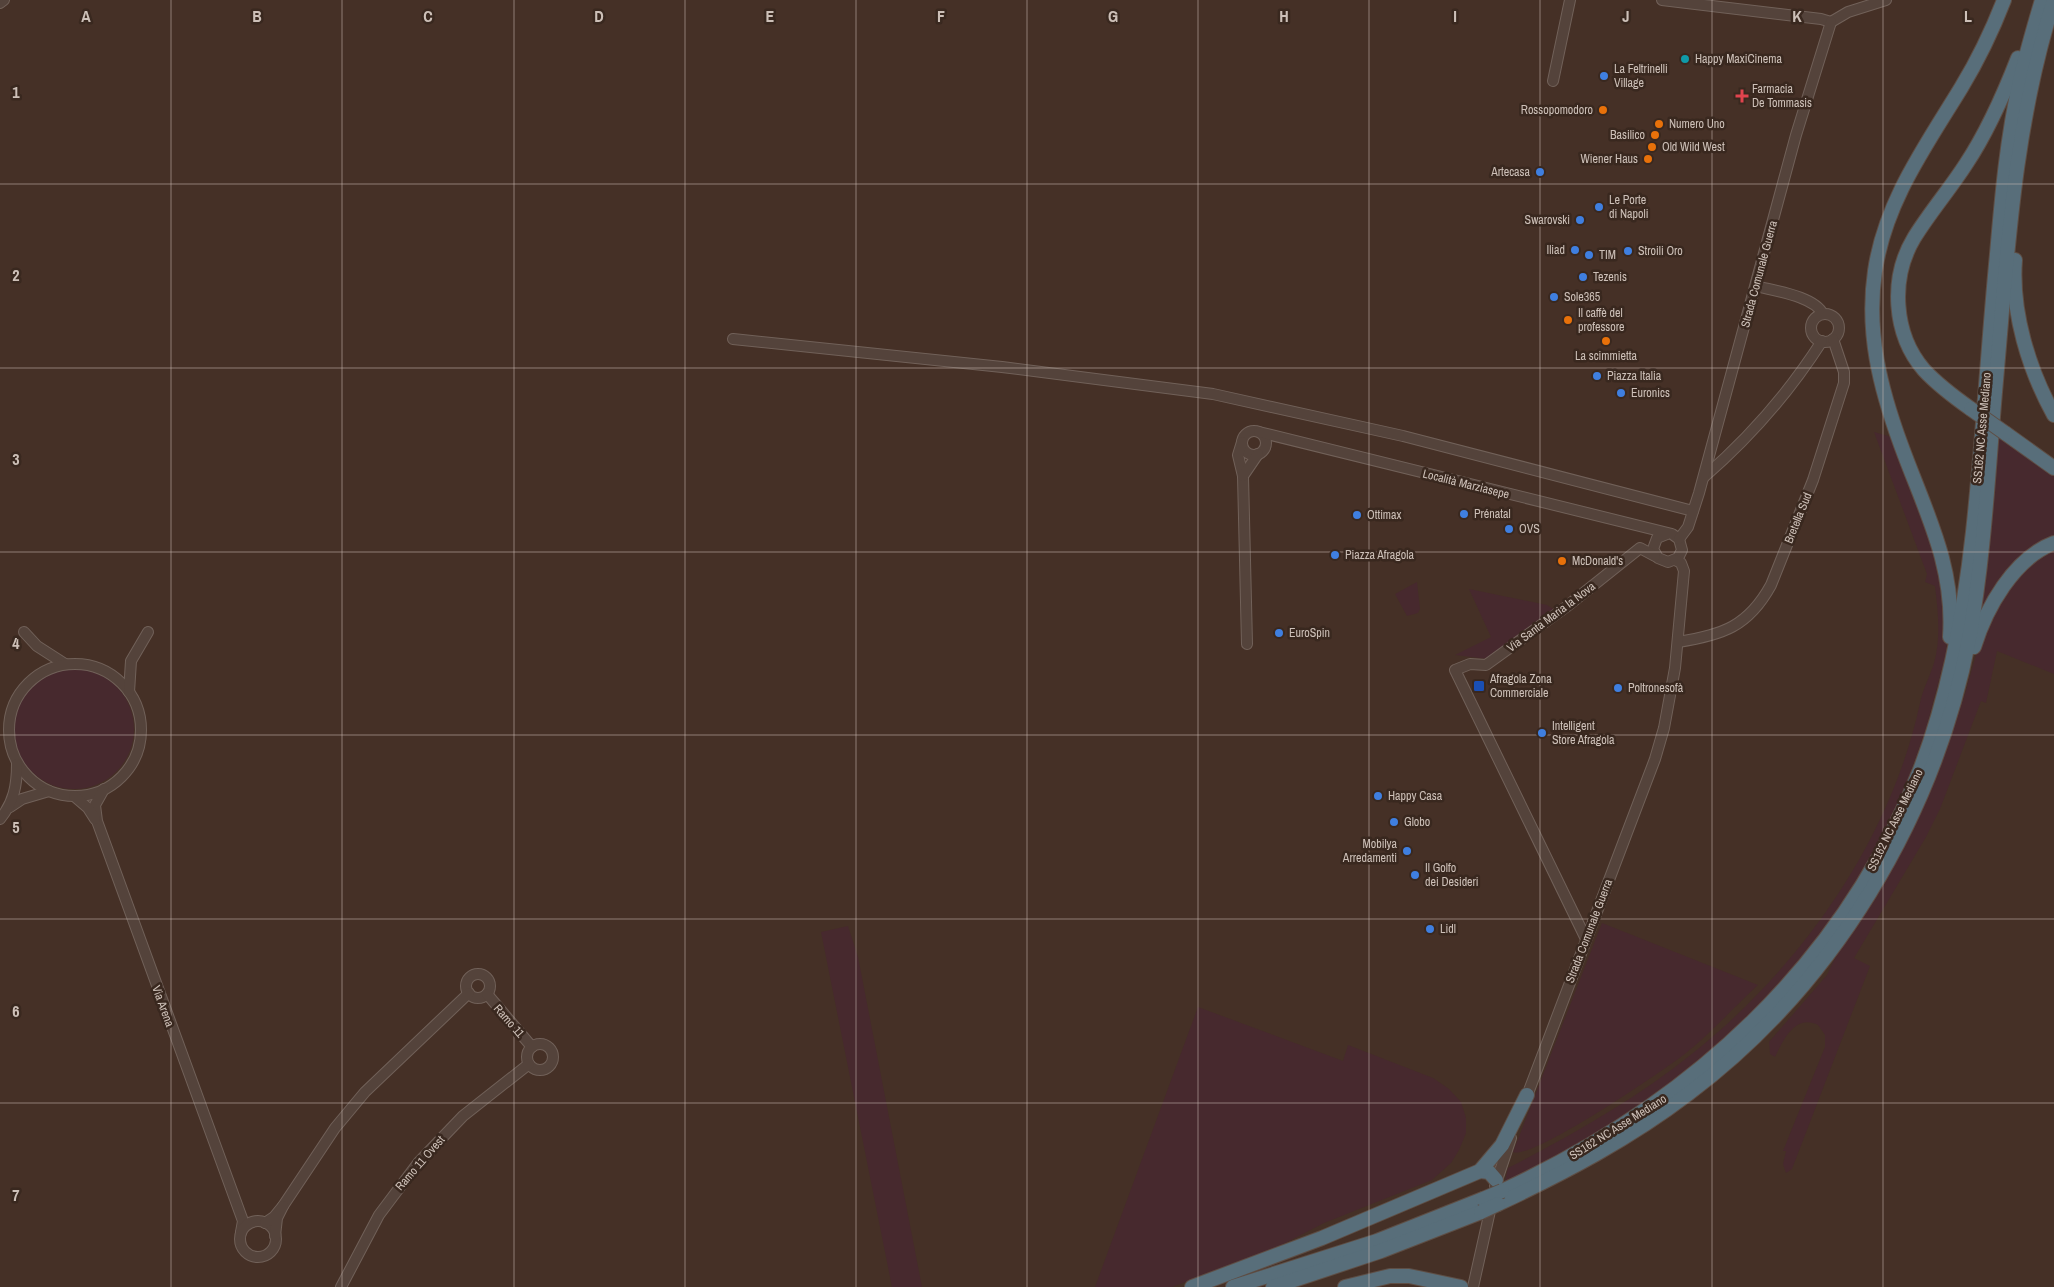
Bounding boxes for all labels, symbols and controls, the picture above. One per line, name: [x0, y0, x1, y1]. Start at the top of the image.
text: A: [81, 5, 91, 27]
text: B: [252, 5, 262, 27]
text: C: [423, 5, 433, 27]
text: D: [594, 5, 604, 27]
text: E: [766, 5, 775, 27]
text: F: [937, 5, 945, 27]
text: G: [1108, 5, 1118, 27]
text: H: [1279, 5, 1289, 27]
text: I: [1453, 5, 1457, 27]
text: J: [1622, 5, 1630, 27]
text: K: [1792, 5, 1802, 27]
text: L: [1964, 5, 1972, 27]
place label: Happy MaxiCinema: [1695, 51, 1782, 67]
marker: Happy MaxiCinema: [1679, 53, 1691, 65]
place label: La Feltrinelli Village: [1614, 61, 1668, 91]
marker: La Feltrinelli Village: [1598, 70, 1610, 82]
text: 1: [12, 81, 20, 103]
place label: Farmacia De Tommasis: [1752, 81, 1812, 111]
marker: Farmacia De Tommasis: [1736, 90, 1748, 102]
place label: Rossopomodoro: [1521, 102, 1593, 118]
marker: Rossopomodoro: [1597, 104, 1609, 116]
place label: Numero Uno: [1669, 116, 1725, 132]
marker: Numero Uno: [1653, 118, 1665, 130]
place label: Basilico: [1610, 127, 1645, 143]
marker: Basilico: [1649, 129, 1661, 141]
place label: Old Wild West: [1662, 139, 1725, 155]
marker: Old Wild West: [1646, 141, 1658, 153]
place label: Wiener Haus: [1581, 151, 1638, 167]
marker: Wiener Haus: [1642, 153, 1654, 165]
place label: Artecasa: [1490, 164, 1531, 180]
marker: Artecasa: [1534, 166, 1546, 178]
place label: Le Porte di Napoli: [1609, 192, 1648, 222]
marker: Le Porte di Napoli: [1593, 201, 1605, 213]
place label: Swarovski: [1525, 212, 1570, 228]
marker: Swarovski: [1574, 214, 1586, 226]
street label: Strada Comunale Guerra: [1737, 218, 1781, 329]
place label: Iliad: [1546, 242, 1565, 258]
place label: Stroili Oro: [1638, 243, 1683, 259]
marker: Iliad: [1569, 244, 1581, 256]
marker: Stroili Oro: [1622, 245, 1634, 257]
place label: TIM: [1599, 247, 1616, 263]
marker: TIM: [1583, 249, 1595, 261]
text: 2: [12, 264, 20, 286]
place label: Tezenis: [1593, 269, 1627, 285]
marker: Tezenis: [1577, 271, 1589, 283]
place label: Sole365: [1564, 289, 1601, 305]
marker: Sole365: [1548, 291, 1560, 303]
place label: Il caffè del professore: [1578, 305, 1625, 335]
marker: Il caffè del professore: [1562, 314, 1574, 326]
marker: La scimmietta: [1600, 335, 1612, 347]
place label: La scimmietta: [1575, 348, 1637, 364]
place label: Piazza Italia: [1607, 368, 1662, 384]
marker: Piazza Italia: [1591, 370, 1603, 382]
street label: SS162 NC Asse Mediano: [1969, 372, 1995, 484]
place label: Euronics: [1631, 385, 1670, 401]
marker: Euronics: [1615, 387, 1627, 399]
text: 3: [12, 448, 20, 470]
street label: Località Marziasepe: [1421, 466, 1511, 502]
street label: Bretella Sud: [1781, 490, 1815, 546]
place label: Prénatal: [1474, 506, 1511, 522]
place label: Ottimax: [1367, 507, 1402, 523]
marker: Prénatal: [1458, 508, 1470, 520]
marker: Ottimax: [1351, 509, 1363, 521]
place label: OVS: [1519, 521, 1540, 537]
marker: OVS: [1503, 523, 1515, 535]
place label: Piazza Afragola: [1345, 547, 1414, 563]
marker: Piazza Afragola: [1329, 549, 1341, 561]
place label: McDonald's: [1572, 553, 1623, 569]
marker: McDonald's: [1556, 555, 1568, 567]
street label: Via Santa Maria la Nova: [1503, 578, 1599, 656]
place label: EuroSpin: [1289, 625, 1330, 641]
marker: EuroSpin: [1273, 627, 1285, 639]
text: 4: [12, 632, 20, 654]
place label: Afragola Zona Commerciale: [1489, 671, 1552, 701]
marker: Afragola Zona Commerciale: [1472, 679, 1486, 693]
place label: Poltronesofà: [1628, 680, 1684, 696]
marker: Poltronesofà: [1612, 682, 1624, 694]
place label: Intelligent Store Afragola: [1552, 718, 1615, 748]
marker: Intelligent Store Afragola: [1536, 727, 1548, 739]
street label: SS162 NC Asse Mediano: [1863, 766, 1927, 874]
place label: Happy Casa: [1388, 788, 1443, 804]
marker: Happy Casa: [1372, 790, 1384, 802]
place label: Globo: [1404, 814, 1430, 830]
text: 5: [12, 816, 20, 838]
marker: Globo: [1388, 816, 1400, 828]
place label: Mobilya Arredamenti: [1342, 836, 1398, 866]
marker: Mobilya Arredamenti: [1401, 845, 1413, 857]
place label: Il Golfo dei Desideri: [1425, 860, 1479, 890]
marker: Il Golfo dei Desideri: [1409, 869, 1421, 881]
street label: Strada Comunale Guerra: [1562, 876, 1616, 985]
place label: Lidl: [1440, 921, 1456, 937]
marker: Lidl: [1424, 923, 1436, 935]
street label: Via Arena: [148, 983, 178, 1029]
text: 6: [12, 1000, 20, 1022]
street label: Ramo 11: [490, 1001, 528, 1041]
street label: SS162 NC Asse Mediano: [1566, 1091, 1670, 1163]
street label: Ramo 11 Ovest: [392, 1132, 448, 1194]
text: 7: [12, 1184, 20, 1206]

